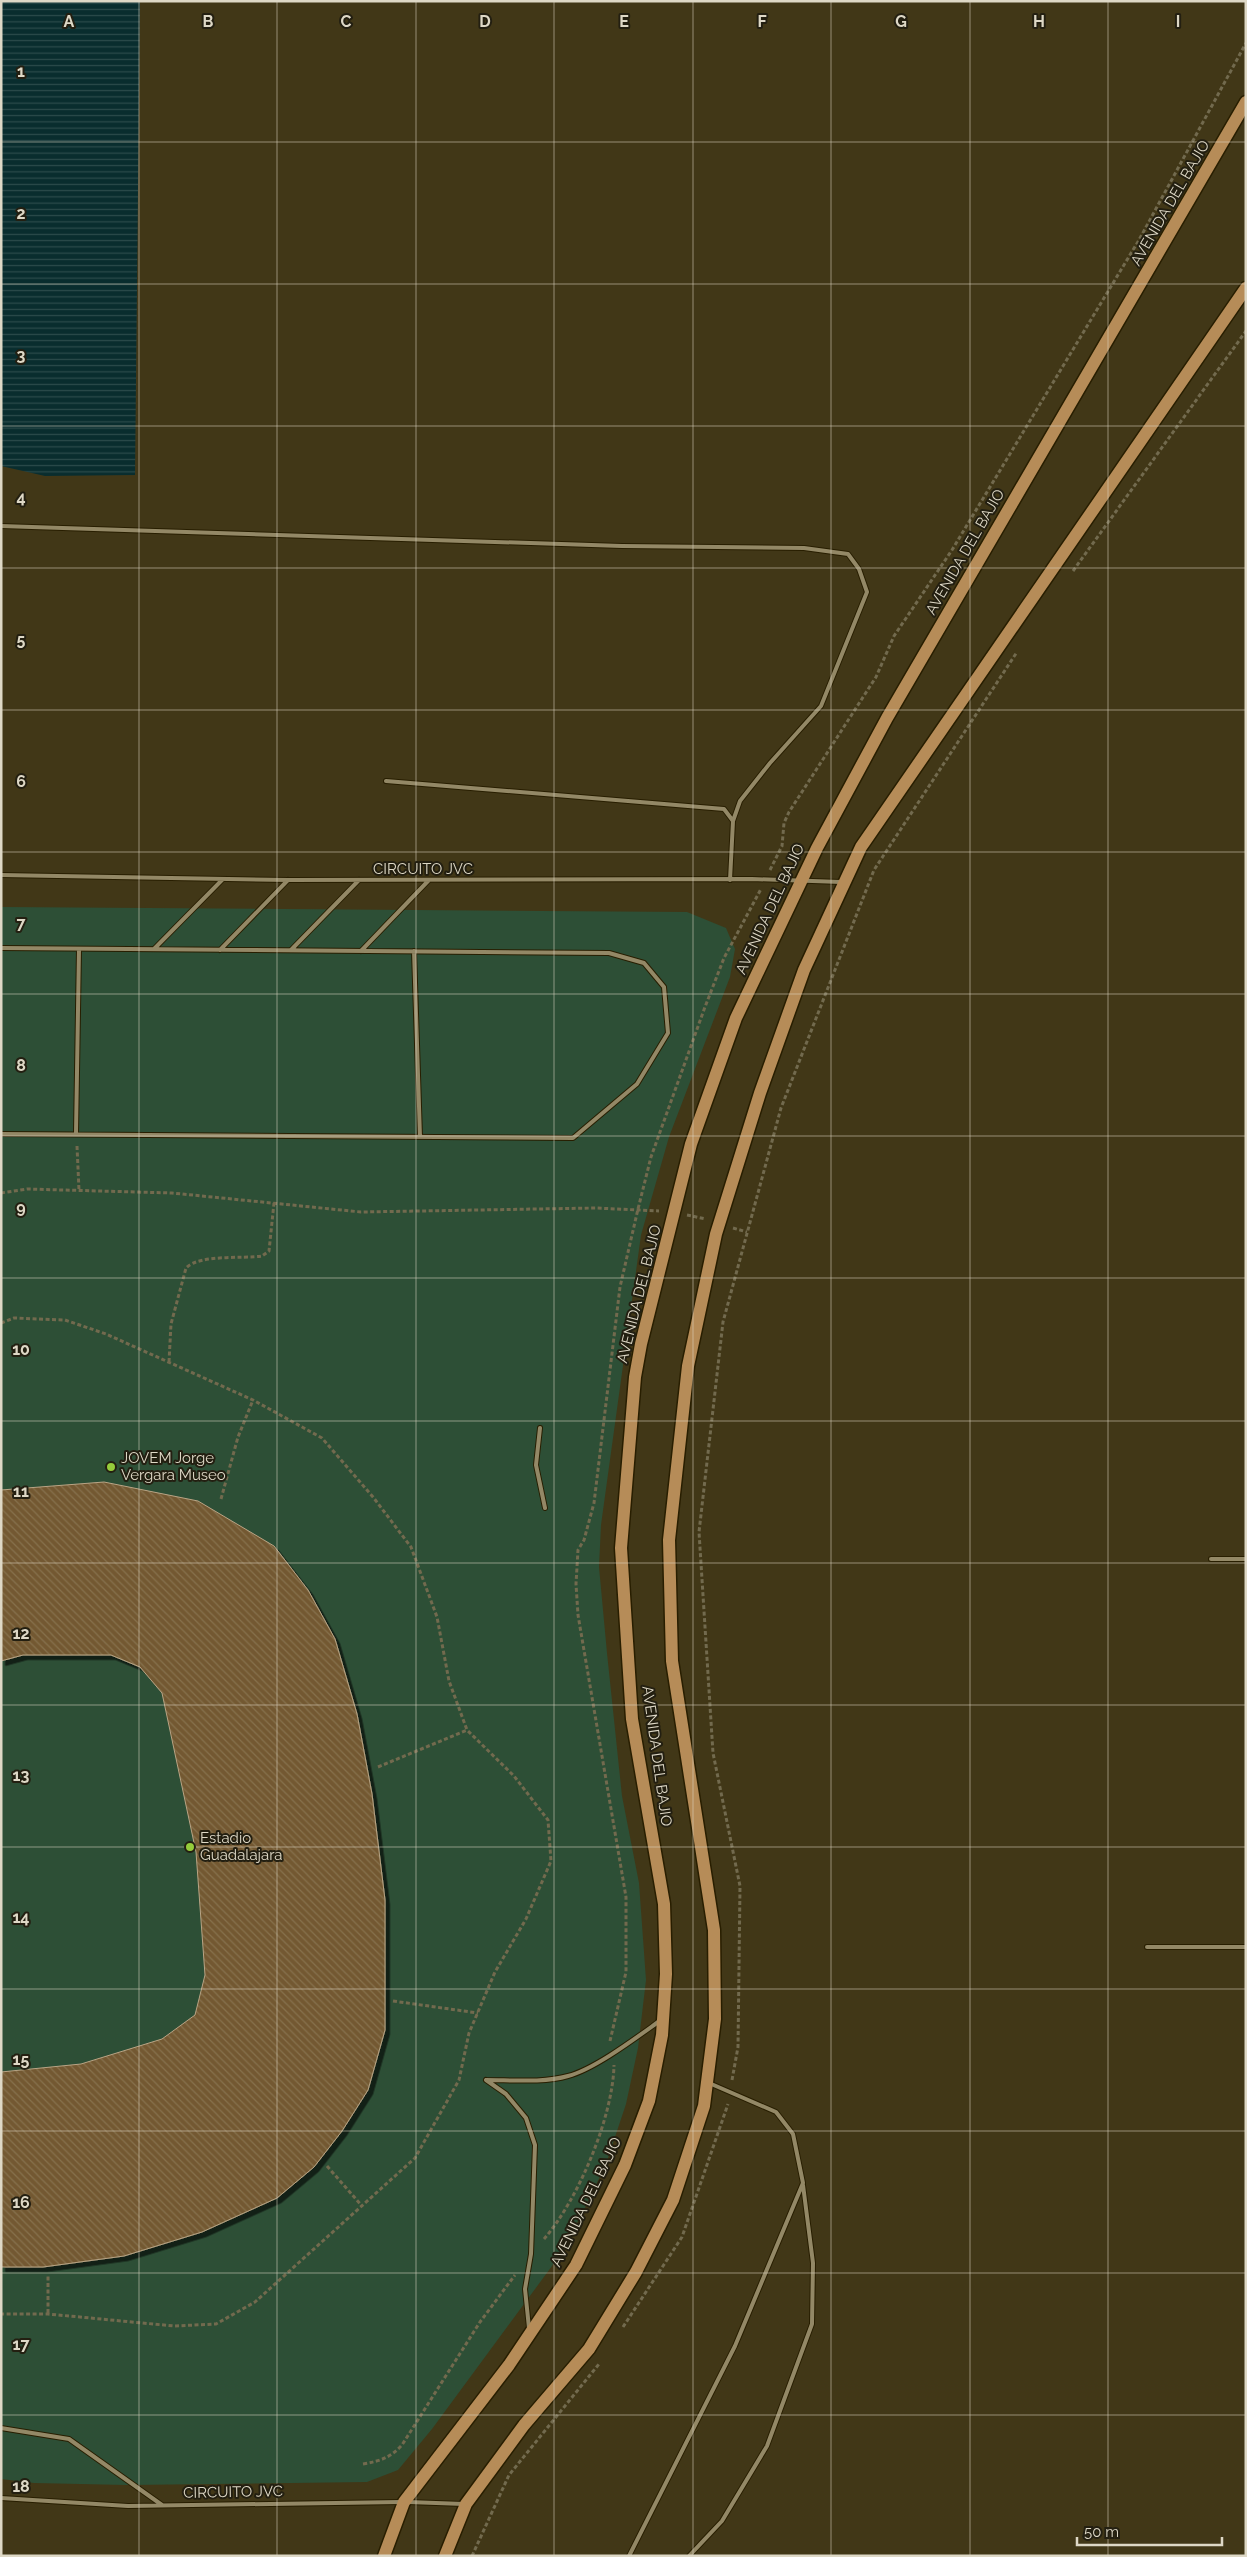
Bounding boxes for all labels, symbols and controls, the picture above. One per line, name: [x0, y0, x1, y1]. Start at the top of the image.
text: A: [64, 12, 75, 31]
text: B: [203, 12, 214, 31]
text: C: [341, 12, 352, 31]
text: D: [479, 12, 491, 31]
text: E: [619, 12, 629, 31]
text: F: [757, 12, 767, 31]
text: G: [895, 12, 907, 31]
text: H: [1033, 12, 1045, 31]
text: I: [1176, 12, 1180, 31]
text: 1: [17, 62, 25, 81]
street label: AVENIDA DEL BAJIO: [1127, 137, 1213, 269]
text: 2: [16, 204, 26, 223]
text: 3: [17, 346, 26, 365]
street label: AVENIDA DEL BAJIO: [922, 486, 1008, 618]
text: 4: [16, 488, 26, 507]
text: 5: [17, 630, 26, 649]
text: 6: [16, 772, 26, 791]
street label: AVENIDA DEL BAJIO: [732, 841, 808, 977]
street label: CIRCUITO JVC: [373, 860, 473, 878]
text: 7: [17, 914, 26, 933]
text: 8: [16, 1056, 26, 1075]
text: 9: [16, 1198, 26, 1217]
street label: AVENIDA DEL BAJIO: [613, 1223, 665, 1365]
text: 10: [12, 1340, 30, 1359]
place label: JOVEM Jorge Vergara Museo: [121, 1449, 226, 1484]
marker: JOVEM Jorge Vergara Museo: [105, 1461, 117, 1473]
text: 11: [13, 1482, 29, 1501]
text: 12: [13, 1624, 29, 1643]
street label: AVENIDA DEL BAJIO: [638, 1685, 676, 1827]
text: 13: [13, 1766, 29, 1785]
place label: Estadio Guadalajara: [200, 1829, 283, 1864]
marker: Estadio Guadalajara: [184, 1841, 196, 1853]
text: 14: [12, 1908, 30, 1927]
text: 15: [13, 2050, 30, 2069]
street label: AVENIDA DEL BAJIO: [547, 2134, 625, 2270]
text: 16: [12, 2193, 30, 2212]
text: 17: [13, 2335, 29, 2354]
text: 18: [12, 2477, 30, 2496]
street label: CIRCUITO JVC: [183, 2482, 283, 2502]
scale bar: [1077, 2514, 1222, 2546]
text: 50 m: [1084, 2523, 1119, 2541]

